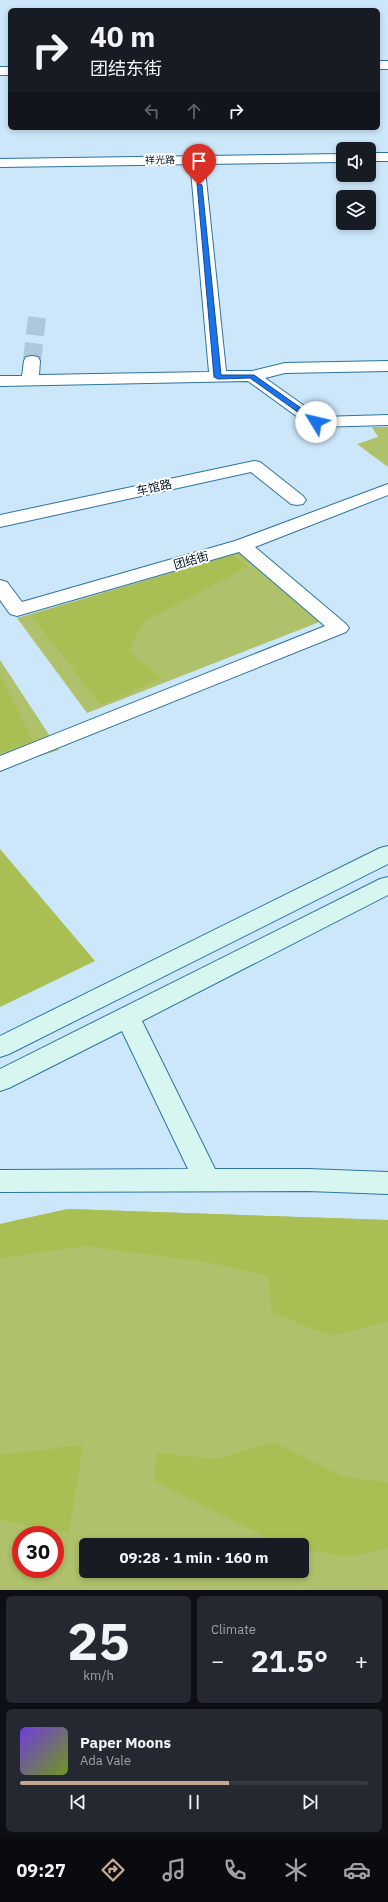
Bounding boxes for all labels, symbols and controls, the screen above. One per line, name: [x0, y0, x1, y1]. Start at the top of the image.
text: 40 m: [90, 18, 155, 55]
icon: right: [24, 24, 76, 76]
text: 团结东街: [90, 57, 162, 80]
icon: left: [141, 100, 163, 122]
icon: ahead: [183, 100, 205, 122]
icon: right: [225, 100, 247, 122]
map controls: [336, 142, 376, 230]
button: sound: [336, 142, 376, 182]
pin: [182, 144, 216, 185]
icon: arrive: [188, 150, 210, 172]
street label: 祥光路: [145, 153, 175, 167]
button: layers: [336, 190, 376, 230]
position arrow: [295, 401, 337, 443]
street label: 车馆路: [135, 476, 173, 498]
street label: 团结街: [172, 548, 210, 572]
speed limit sign: 30: [12, 1526, 64, 1578]
text: 09:28 · 1 min · 160 m: [120, 1548, 268, 1567]
text: 25: [67, 1607, 130, 1674]
text: Climate: [211, 1621, 256, 1638]
text: 21.5°: [251, 1641, 328, 1680]
text: −: [211, 1646, 224, 1675]
text: +: [355, 1646, 368, 1675]
text: km/h: [83, 1667, 114, 1684]
text: Paper Moons: [80, 1733, 171, 1752]
text: Ada Vale: [80, 1752, 131, 1769]
icon: previous: [67, 1791, 89, 1813]
icon: pause: [183, 1791, 205, 1813]
icon: next: [299, 1791, 321, 1813]
icon: directions: [99, 1856, 127, 1884]
icon: music: [160, 1856, 188, 1884]
icon: phone: [221, 1856, 249, 1884]
icon: climate: [282, 1856, 310, 1884]
icon: car: [343, 1856, 371, 1884]
text: 09:27: [17, 1859, 66, 1882]

